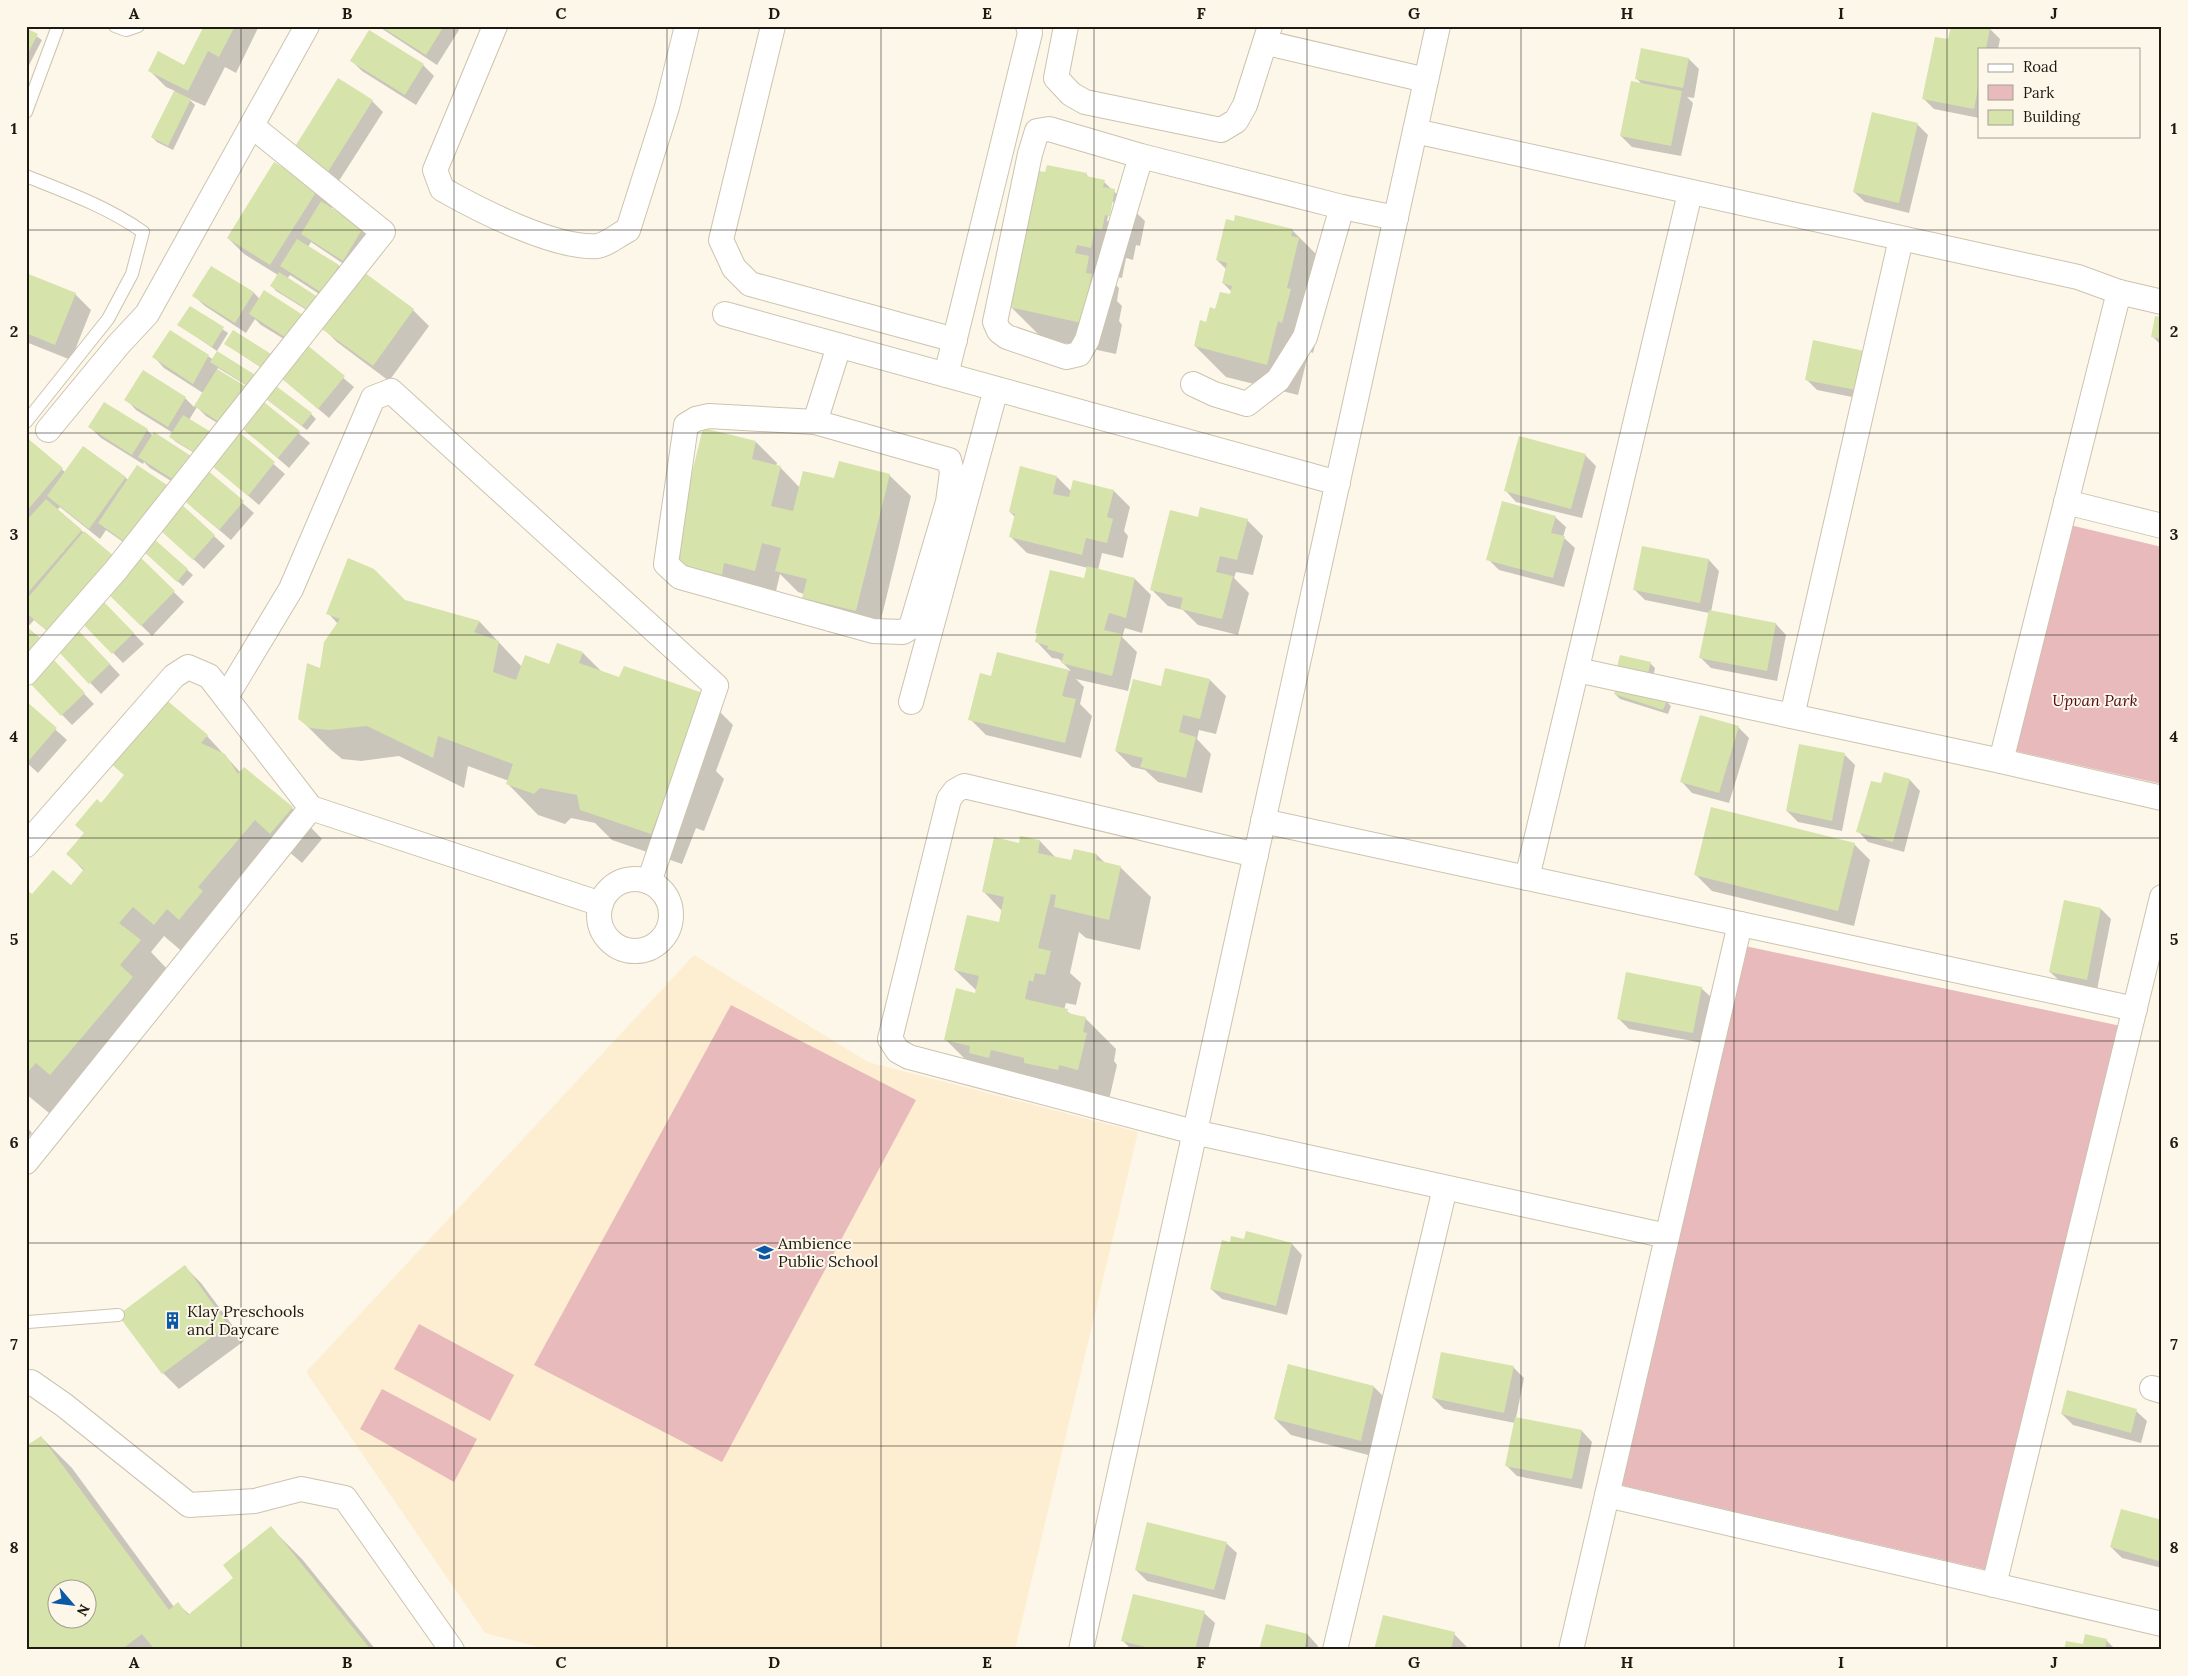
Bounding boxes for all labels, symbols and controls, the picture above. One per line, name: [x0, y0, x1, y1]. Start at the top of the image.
text: A: [129, 3, 140, 23]
text: B: [342, 3, 353, 23]
text: C: [555, 3, 567, 23]
text: D: [768, 3, 780, 23]
text: E: [982, 3, 992, 23]
text: F: [1196, 3, 1206, 23]
text: G: [1408, 3, 1420, 23]
text: H: [1621, 3, 1634, 23]
text: I: [1838, 3, 1844, 23]
text: J: [2050, 3, 2058, 23]
legend: [1978, 48, 2140, 138]
text: Road: [2023, 57, 2058, 76]
text: Park: [2023, 83, 2054, 102]
text: Building: [2023, 107, 2081, 126]
text: 1: [11, 118, 17, 138]
text: 1: [2171, 118, 2177, 138]
text: 2: [10, 321, 18, 341]
text: 2: [2170, 321, 2178, 341]
text: 3: [10, 524, 19, 544]
text: 3: [2170, 524, 2179, 544]
park label: Upvan Park: [2052, 690, 2138, 710]
text: 4: [10, 726, 19, 746]
text: 4: [2170, 726, 2179, 746]
text: 5: [10, 929, 19, 949]
text: 5: [2170, 929, 2179, 949]
text: 6: [9, 1132, 19, 1152]
text: 6: [2169, 1132, 2179, 1152]
place label: Ambience Public School: [777, 1233, 878, 1271]
school or university icon: Ambience Public School: [754, 1242, 774, 1262]
place label: Klay Preschools and Daycare: [187, 1301, 304, 1339]
building icon: Klay Preschools and Daycare: [163, 1310, 183, 1330]
text: 7: [10, 1334, 18, 1354]
text: 7: [2170, 1334, 2178, 1354]
text: 8: [9, 1537, 19, 1557]
text: 8: [2169, 1537, 2179, 1557]
north arrow: [48, 1578, 98, 1628]
text: N: [73, 1601, 94, 1619]
text: A: [129, 1652, 140, 1672]
text: B: [342, 1652, 353, 1672]
text: C: [555, 1652, 567, 1672]
text: D: [768, 1652, 780, 1672]
text: E: [982, 1652, 992, 1672]
text: F: [1196, 1652, 1206, 1672]
text: G: [1408, 1652, 1420, 1672]
text: H: [1621, 1652, 1634, 1672]
text: I: [1838, 1652, 1844, 1672]
text: J: [2050, 1652, 2058, 1672]

